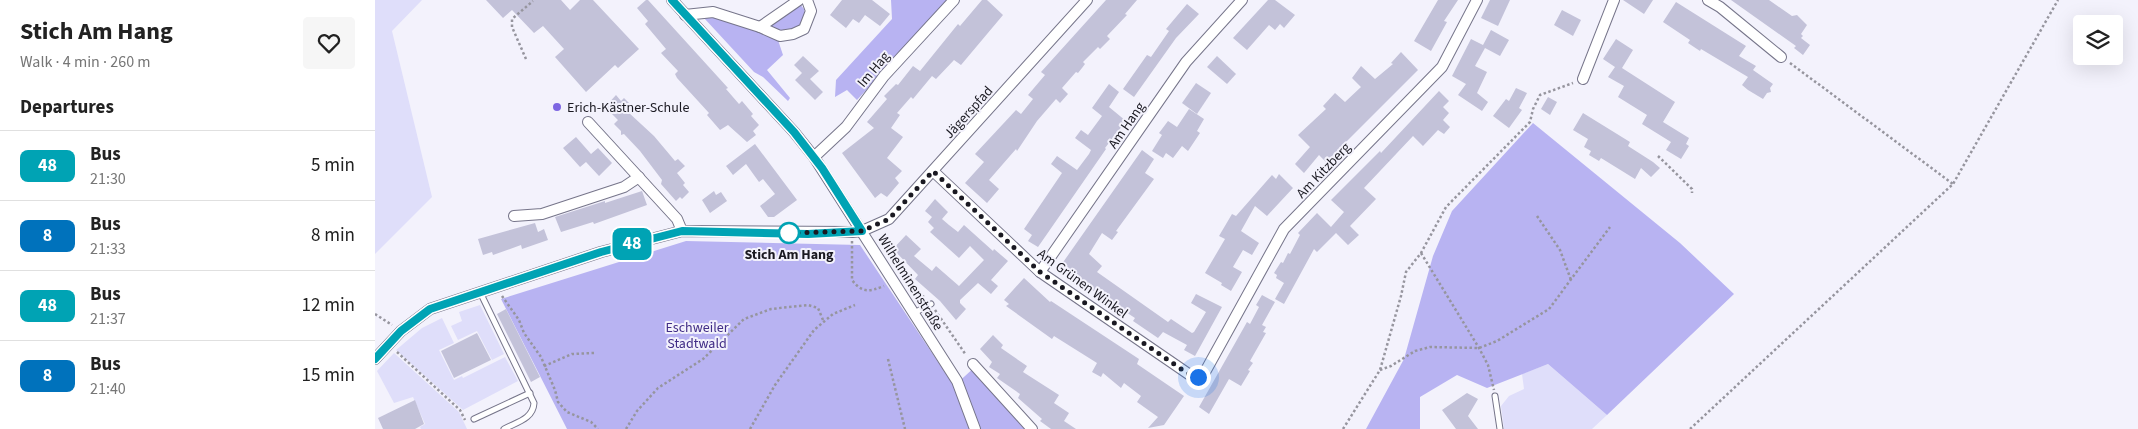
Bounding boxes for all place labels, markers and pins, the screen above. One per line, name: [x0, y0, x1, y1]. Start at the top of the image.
place label: Erich-Kästner-Schule: [567, 98, 689, 118]
marker: Erich-Kästner-Schule: [551, 101, 563, 113]
marker: Stich Am Hang: [778, 222, 800, 244]
place label: Stich Am Hang: [744, 245, 834, 265]

